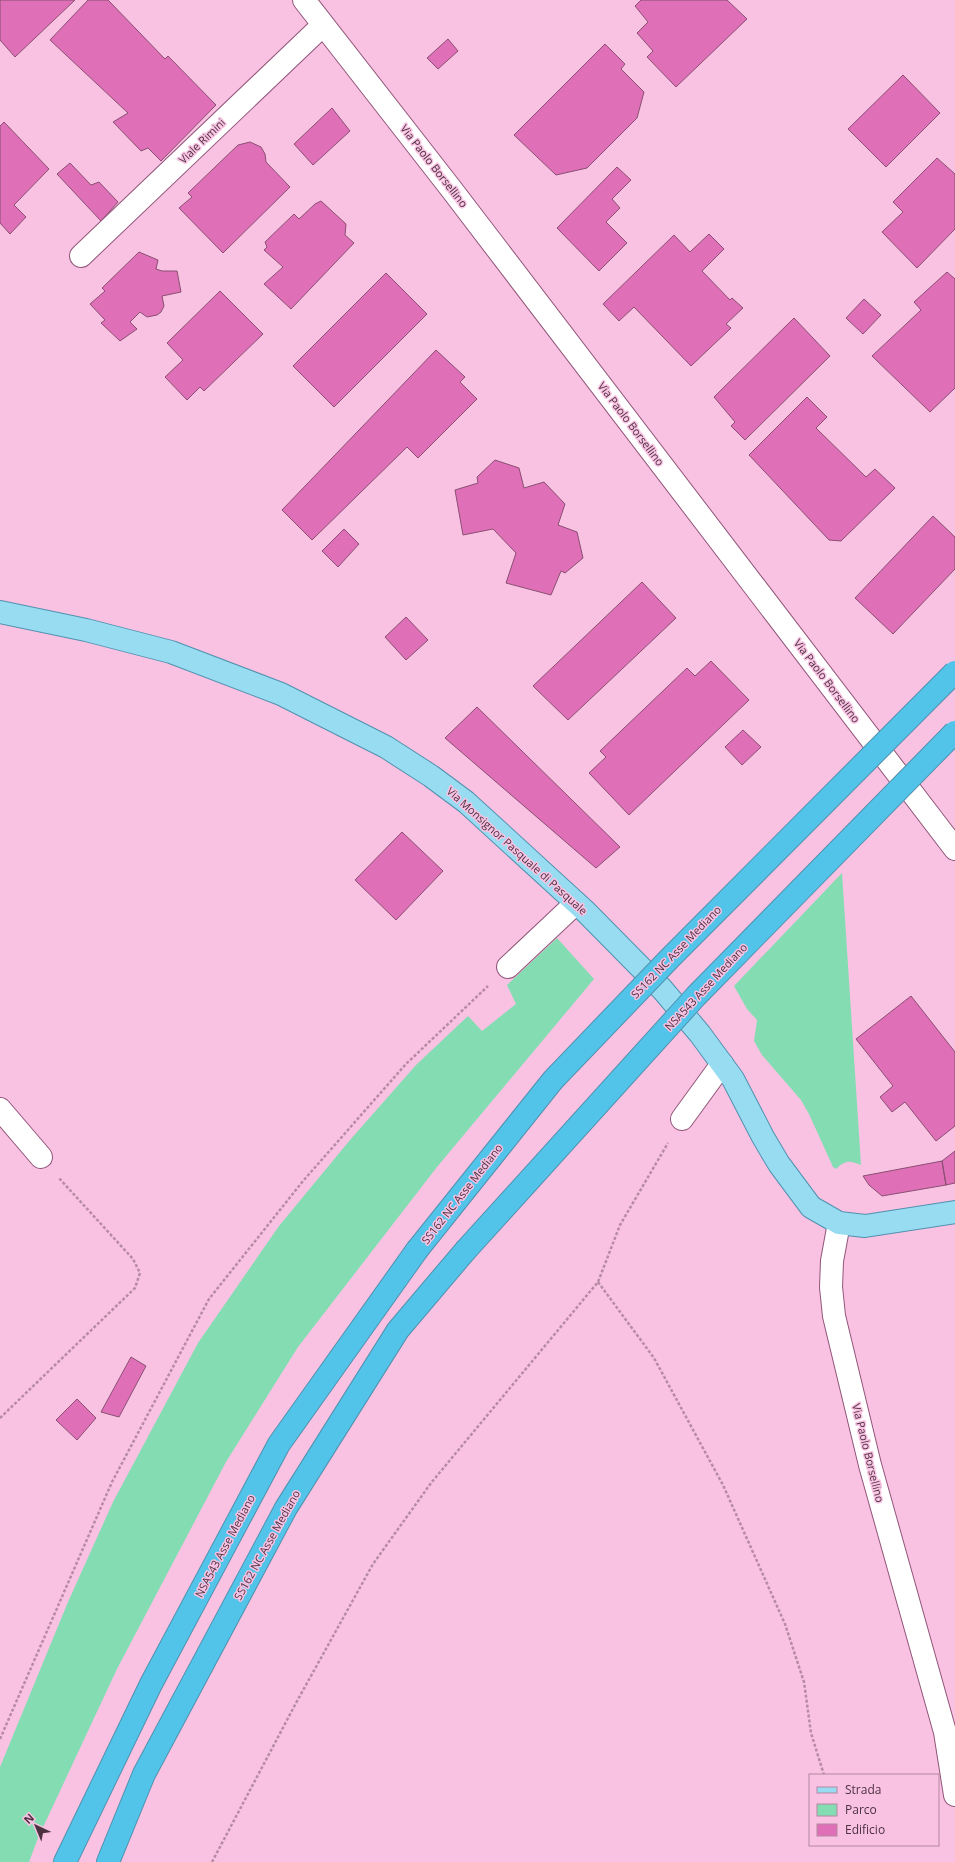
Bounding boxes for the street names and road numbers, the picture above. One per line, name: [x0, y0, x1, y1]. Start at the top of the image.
street label: Viale Rimini: [175, 115, 228, 167]
street label: Via Paolo Borsellino: [397, 121, 472, 210]
street label: Via Paolo Borsellino: [595, 379, 668, 469]
street label: Via Paolo Borsellino: [791, 636, 864, 726]
street label: Via Monsignor Pasquale di Pasquale: [444, 783, 591, 918]
street label: SS162 NC Asse Mediano: [627, 902, 724, 1001]
street label: NSA543 Asse Mediano: [661, 939, 750, 1034]
street label: SS162 NC Asse Mediano: [418, 1140, 506, 1247]
street label: Via Paolo Borsellino: [849, 1402, 888, 1504]
street label: SS162 NC Asse Mediano: [230, 1487, 303, 1602]
street label: NSA543 Asse Mediano: [191, 1491, 258, 1600]

